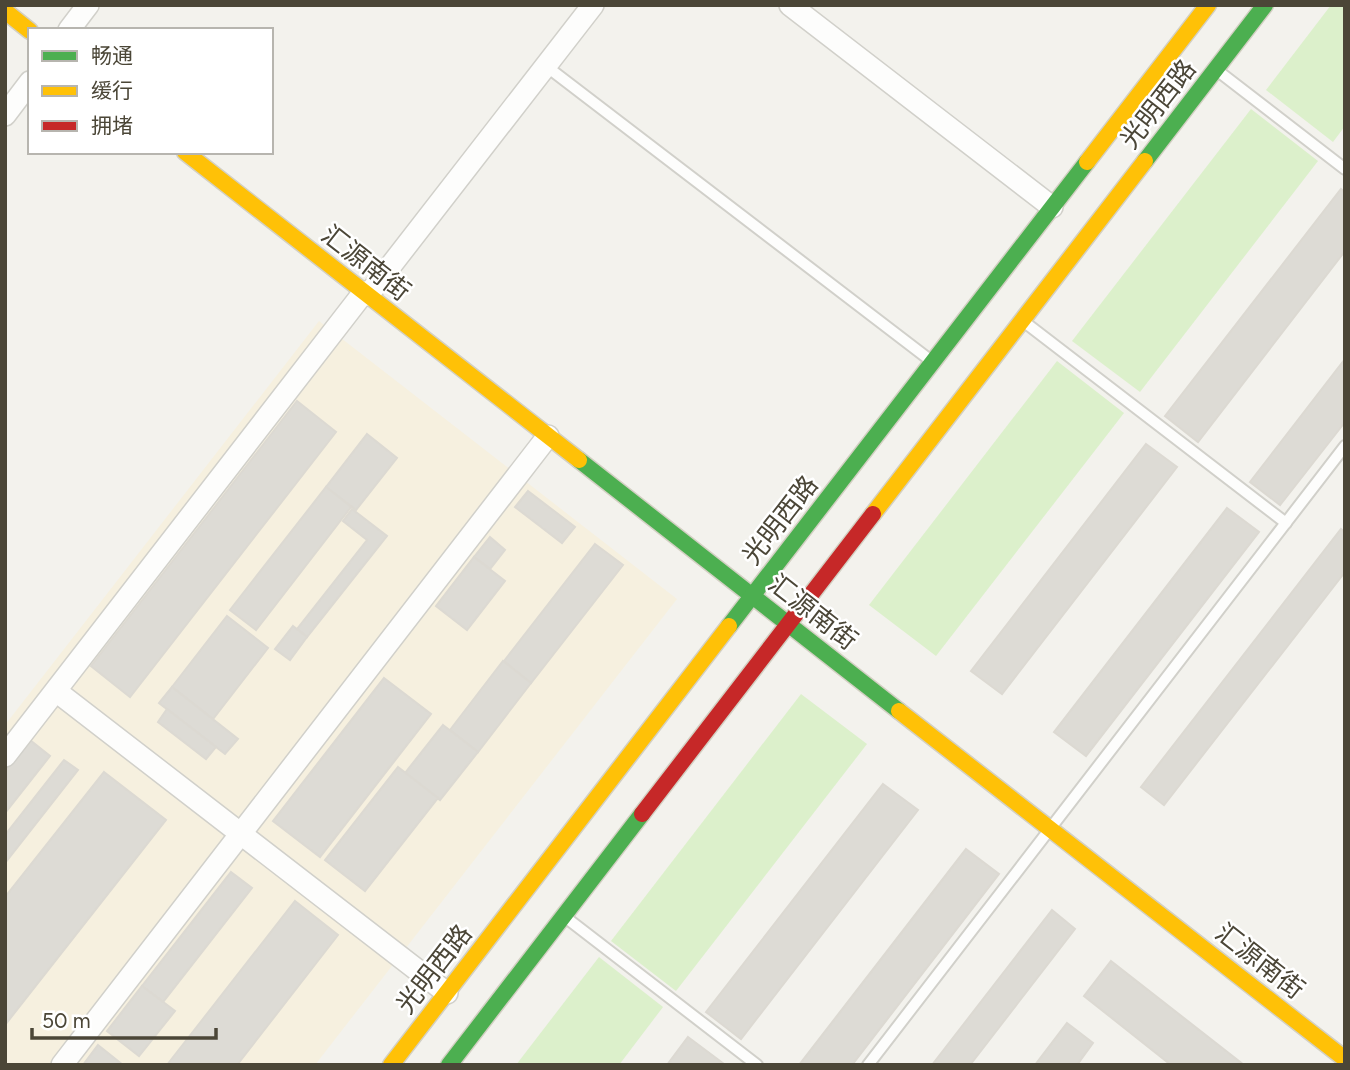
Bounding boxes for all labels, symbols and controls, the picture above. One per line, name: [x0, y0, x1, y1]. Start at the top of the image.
legend: [28, 28, 273, 154]
text: 畅通: [91, 43, 133, 68]
street label: 光明西路: [1113, 53, 1203, 155]
text: 缓行: [91, 78, 133, 103]
text: 拥堵: [91, 113, 133, 138]
street label: 汇源南街: [315, 218, 417, 308]
street label: 光明西路: [735, 469, 825, 571]
street label: 汇源南街: [762, 567, 864, 657]
street label: 汇源南街: [1209, 916, 1311, 1006]
street label: 光明西路: [389, 918, 479, 1020]
scale bar: [32, 996, 215, 1040]
text: 50 m: [42, 1008, 91, 1033]

